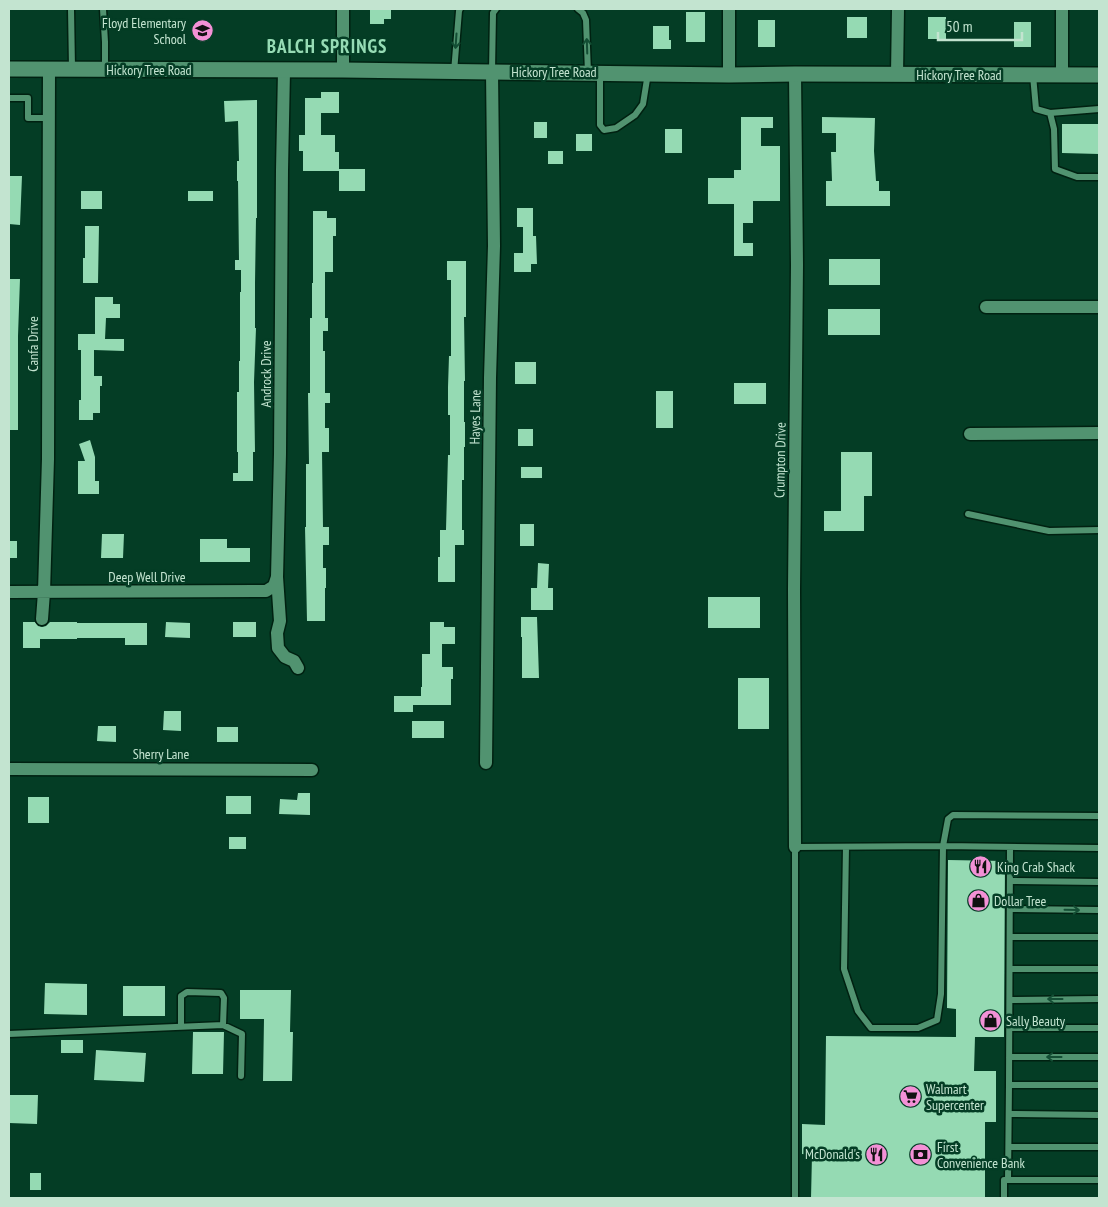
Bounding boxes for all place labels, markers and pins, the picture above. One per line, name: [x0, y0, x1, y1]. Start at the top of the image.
place label: Floyd Elementary School: [102, 14, 187, 48]
school or university icon: Floyd Elementary School: [190, 19, 214, 43]
restaurant icon: King Crab Shack: [969, 855, 993, 879]
place label: King Crab Shack: [997, 858, 1076, 876]
shop icon: Dollar Tree: [966, 889, 990, 913]
place label: Dollar Tree: [994, 892, 1047, 910]
shop icon: Sally Beauty: [978, 1009, 1002, 1033]
place label: Sally Beauty: [1006, 1012, 1066, 1030]
place label: Walmart Supercenter: [926, 1080, 984, 1114]
supermarket icon: Walmart Supercenter: [898, 1085, 922, 1109]
place label: First Convenience Bank: [937, 1138, 1025, 1172]
restaurant icon: McDonald's: [864, 1142, 888, 1166]
bank icon: First Convenience Bank: [909, 1143, 933, 1167]
place label: McDonald's: [805, 1145, 860, 1163]

